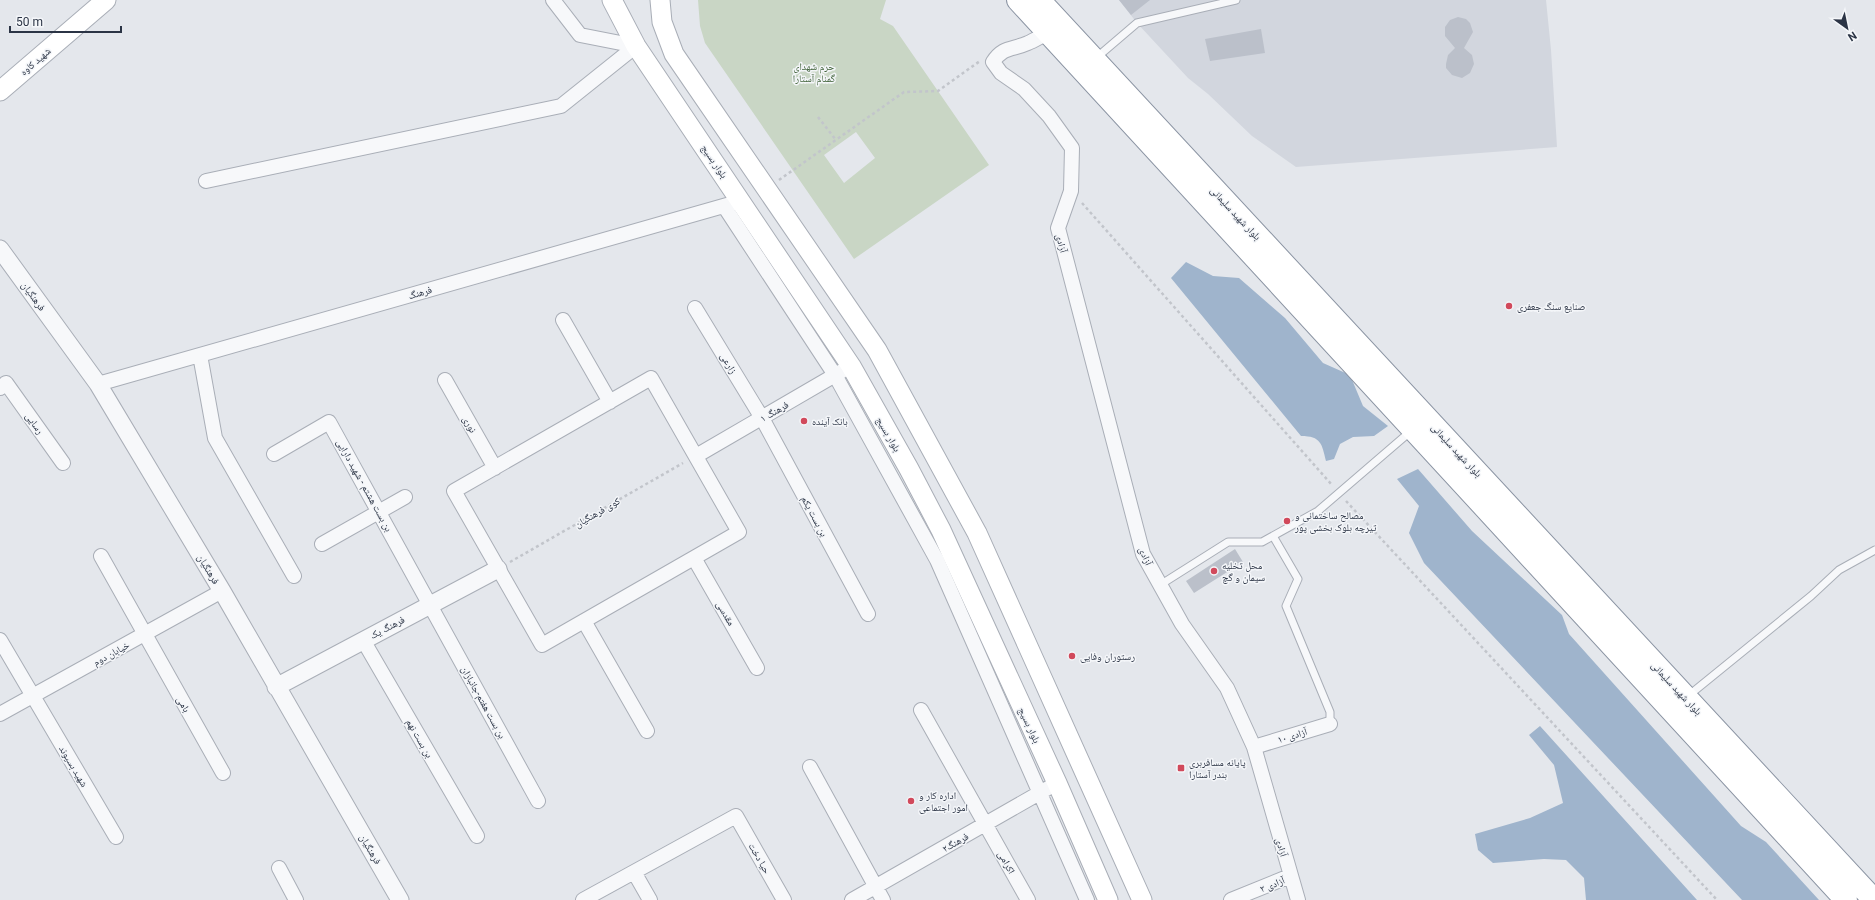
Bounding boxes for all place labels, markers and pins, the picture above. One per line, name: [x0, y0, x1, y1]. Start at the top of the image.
marker: صنایع سنگ جعفری: [1504, 301, 1514, 311]
place label: صنایع سنگ جعفری: [1517, 301, 1585, 313]
marker: بانک آینده: [799, 416, 809, 426]
place label: بانک آینده: [812, 416, 848, 427]
place label: مصالح ساختمانی و تیرچه بلوک بخشی پور: [1294, 510, 1376, 534]
marker: مصالح ساختمانی و تیرچه بلوک بخشی پور: [1282, 516, 1292, 526]
place label: محل تخلیه سیمان و گچ: [1222, 560, 1266, 584]
marker: محل تخلیه سیمان و گچ: [1209, 566, 1219, 576]
marker: رستوران وفایی: [1067, 651, 1077, 661]
place label: رستوران وفایی: [1080, 651, 1135, 663]
place label: پایانه مسافربری بندر آستارا: [1189, 757, 1246, 780]
marker: پایانه مسافربری بندر آستارا: [1176, 763, 1186, 773]
place label: اداره کار و امور اجتماعی: [919, 790, 968, 814]
marker: اداره کار و امور اجتماعی: [906, 796, 916, 806]

